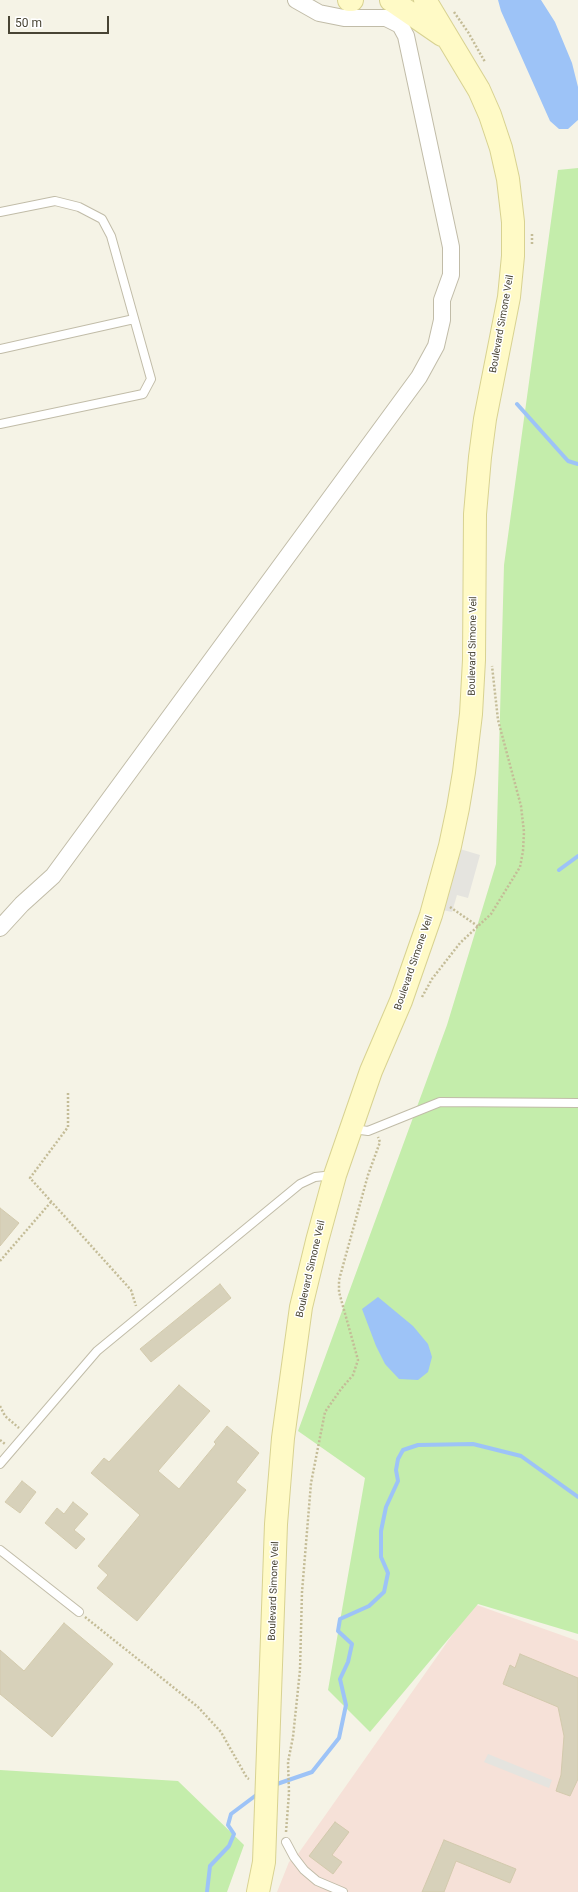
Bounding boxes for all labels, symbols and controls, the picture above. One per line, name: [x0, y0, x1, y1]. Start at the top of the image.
scale bar: [10, 8, 111, 34]
text: 50 m: [15, 16, 42, 30]
street label: Boulevard Simone Veil: [487, 274, 517, 374]
street label: Boulevard Simone Veil: [466, 596, 480, 696]
street label: Boulevard Simone Veil: [392, 914, 436, 1012]
street label: Boulevard Simone Veil: [294, 1219, 328, 1319]
street label: Boulevard Simone Veil: [266, 1541, 282, 1641]

